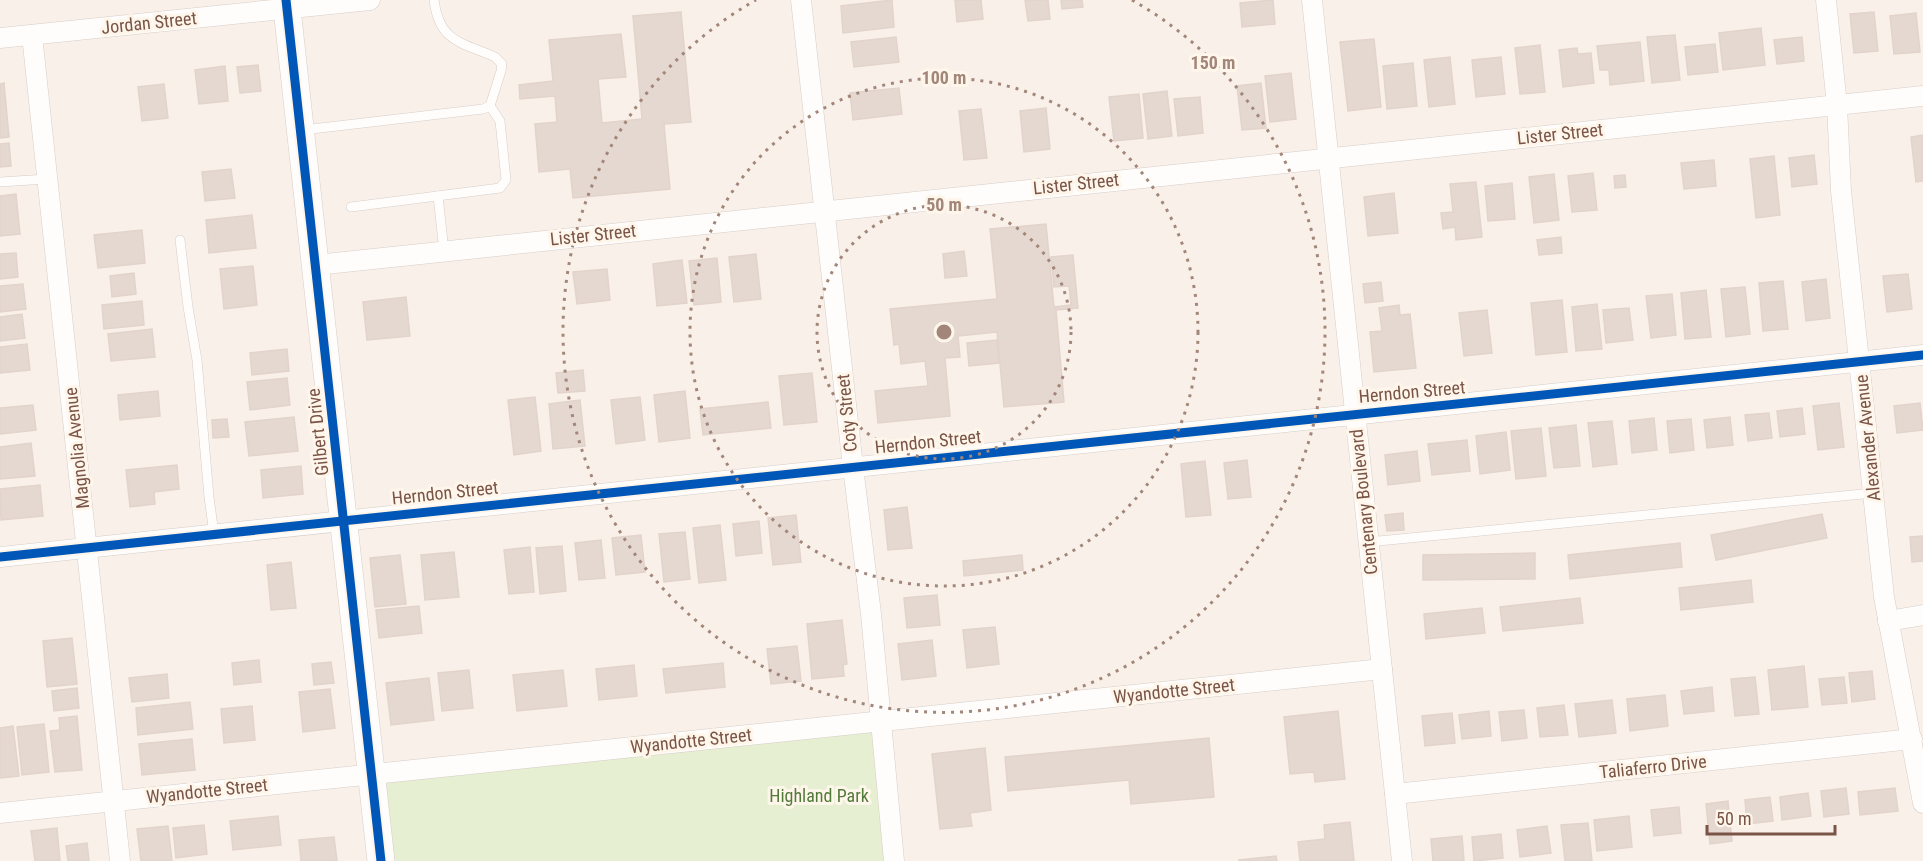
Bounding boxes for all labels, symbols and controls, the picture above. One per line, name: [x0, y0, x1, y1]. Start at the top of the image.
street label: Jordan Street: [100, 7, 198, 38]
text: 150 m: [1191, 52, 1235, 73]
text: 100 m: [922, 67, 966, 88]
street label: Lister Street: [1516, 119, 1604, 148]
street label: Lister Street: [1032, 169, 1120, 198]
text: 50 m: [926, 194, 962, 215]
street label: Lister Street: [549, 220, 637, 249]
centre of rings: [934, 322, 954, 342]
street label: Coty Street: [832, 373, 861, 453]
street label: Alexander Avenue: [1850, 374, 1885, 502]
street label: Herndon Street: [1358, 376, 1466, 407]
street label: Magnolia Avenue: [60, 386, 93, 510]
street label: Gilbert Drive: [302, 387, 333, 477]
street label: Herndon Street: [874, 425, 982, 458]
street label: Centenary Boulevard: [1345, 428, 1382, 576]
street label: Herndon Street: [391, 476, 499, 509]
street label: Wyandotte Street: [1112, 674, 1236, 707]
street label: Wyandotte Street: [629, 724, 753, 757]
street label: Taliaferro Drive: [1598, 750, 1708, 783]
street label: Wyandotte Street: [145, 774, 269, 807]
park label: Highland Park: [769, 785, 869, 806]
scale bar: [1707, 798, 1834, 836]
text: 50 m: [1716, 808, 1751, 829]

